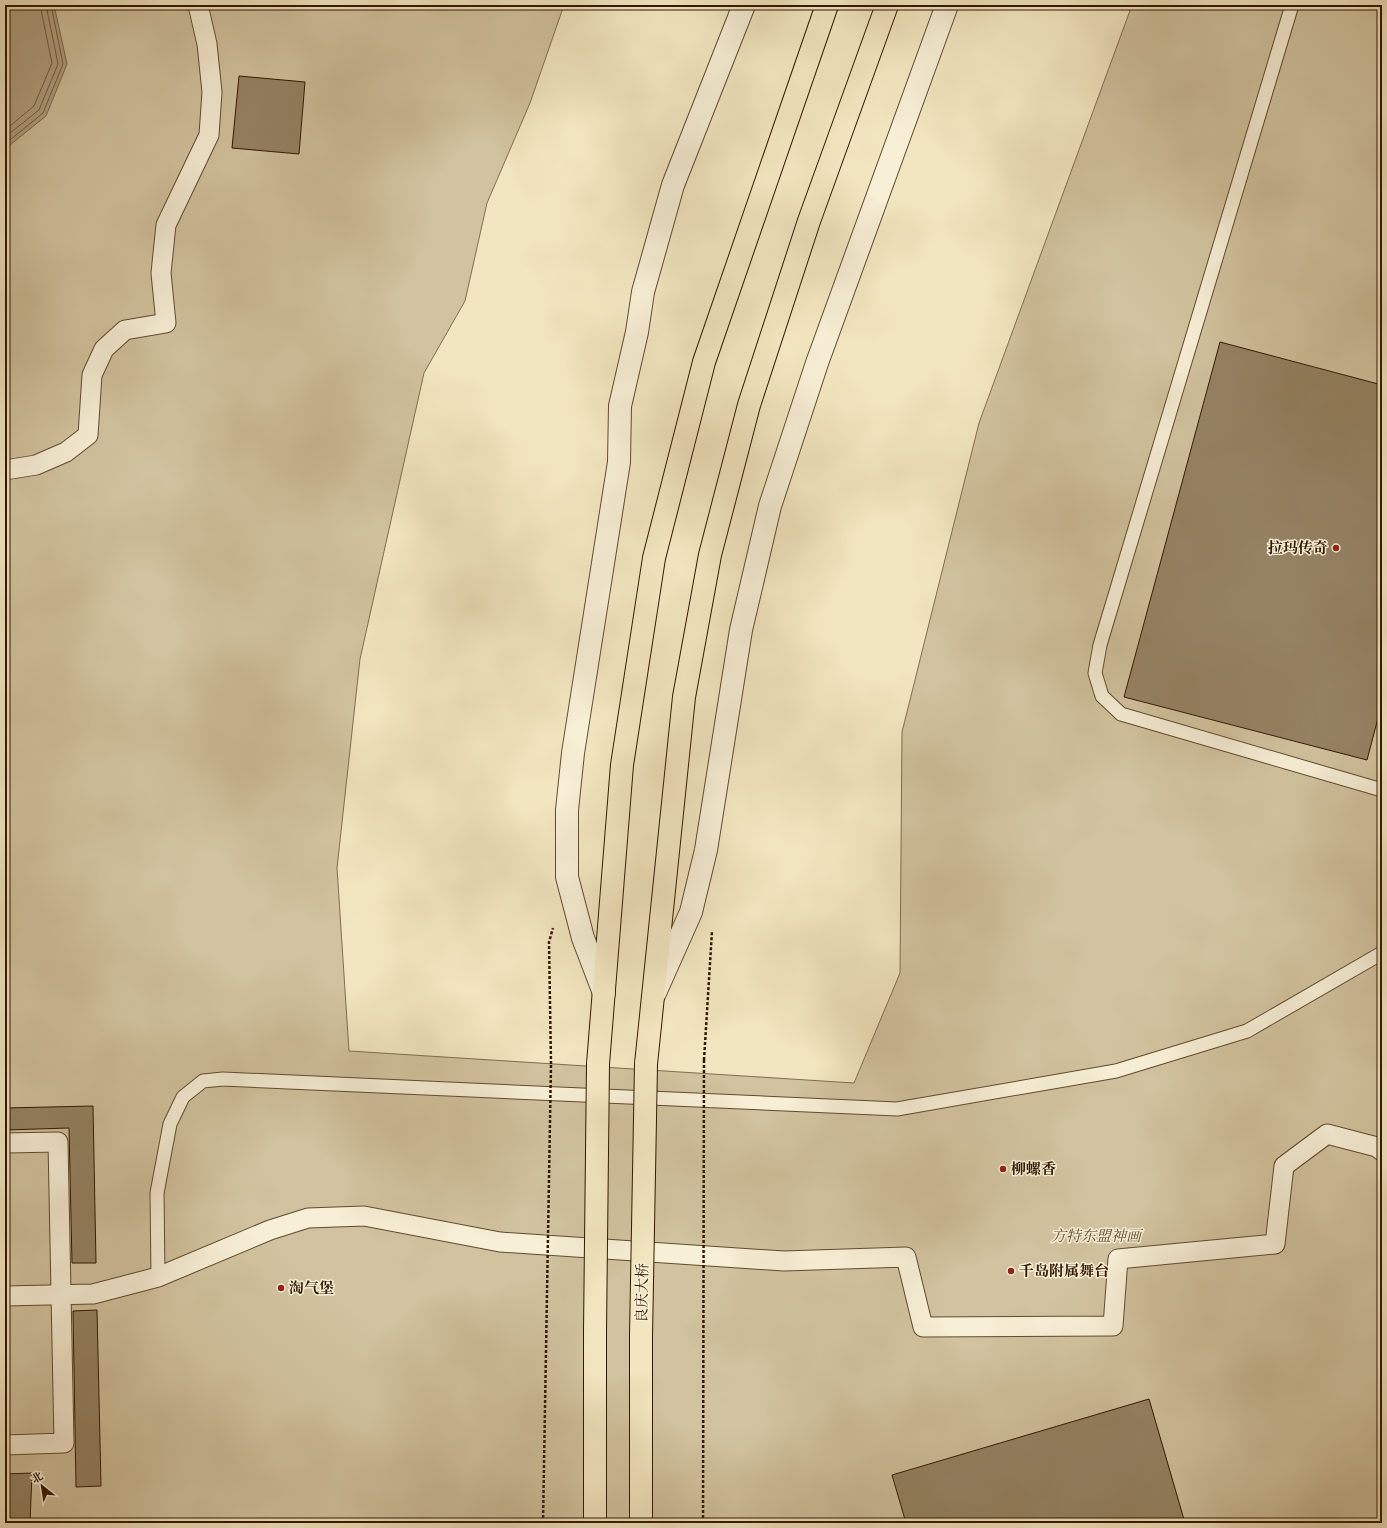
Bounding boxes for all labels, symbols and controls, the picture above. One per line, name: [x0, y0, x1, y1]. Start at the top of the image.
place label: 拉玛传奇: [1268, 537, 1328, 558]
marker: 拉玛传奇: [1331, 543, 1341, 553]
place label: 柳螺香: [1011, 1158, 1056, 1179]
marker: 柳螺香: [998, 1164, 1008, 1174]
park label: 方特东盟神画: [1051, 1225, 1144, 1246]
place label: 千岛附属舞台: [1019, 1260, 1109, 1281]
street label: 良庆大桥: [630, 1263, 653, 1323]
marker: 千岛附属舞台: [1006, 1266, 1016, 1276]
place label: 淘气堡: [289, 1277, 334, 1298]
marker: 淘气堡: [276, 1283, 286, 1293]
north arrow: [22, 1466, 62, 1506]
text: 北: [28, 1468, 46, 1487]

